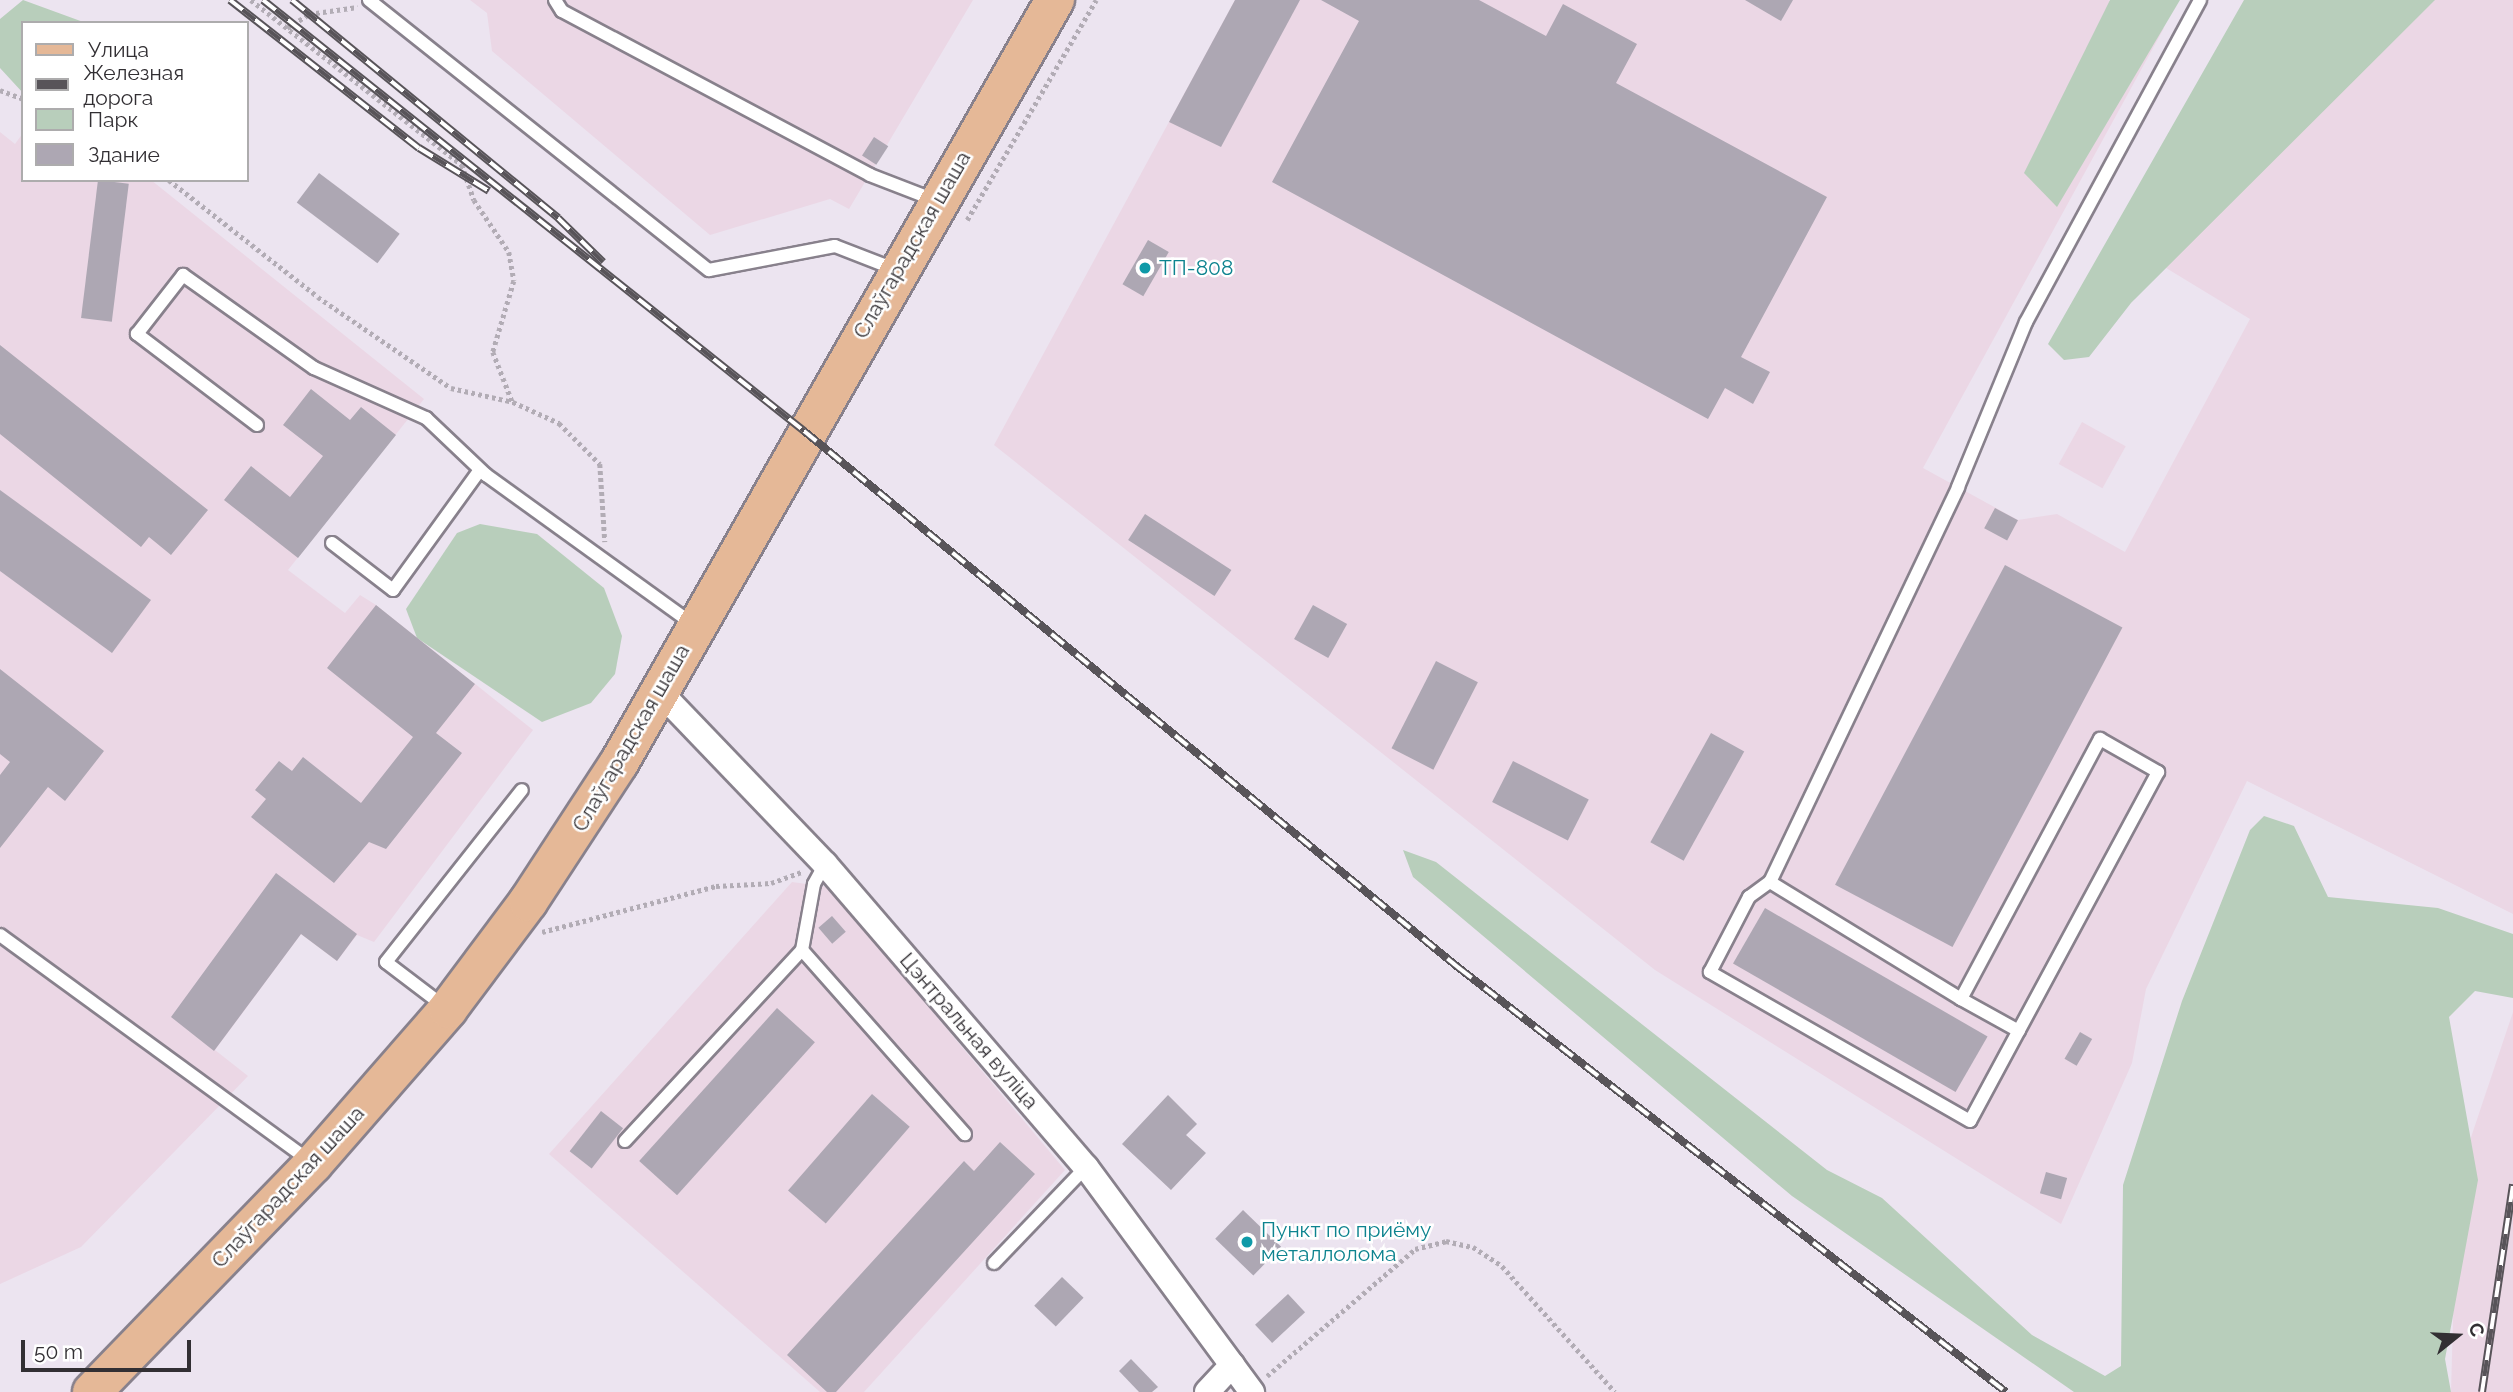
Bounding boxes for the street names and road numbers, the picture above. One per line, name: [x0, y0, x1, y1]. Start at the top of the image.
street label: Слаўгарадская шаша: [848, 147, 976, 343]
street label: Слаўгарадская шаша: [567, 640, 695, 836]
street label: Цэнтральная вуліца: [894, 948, 1044, 1114]
street label: Слаўгарадская шаша: [207, 1101, 369, 1273]

